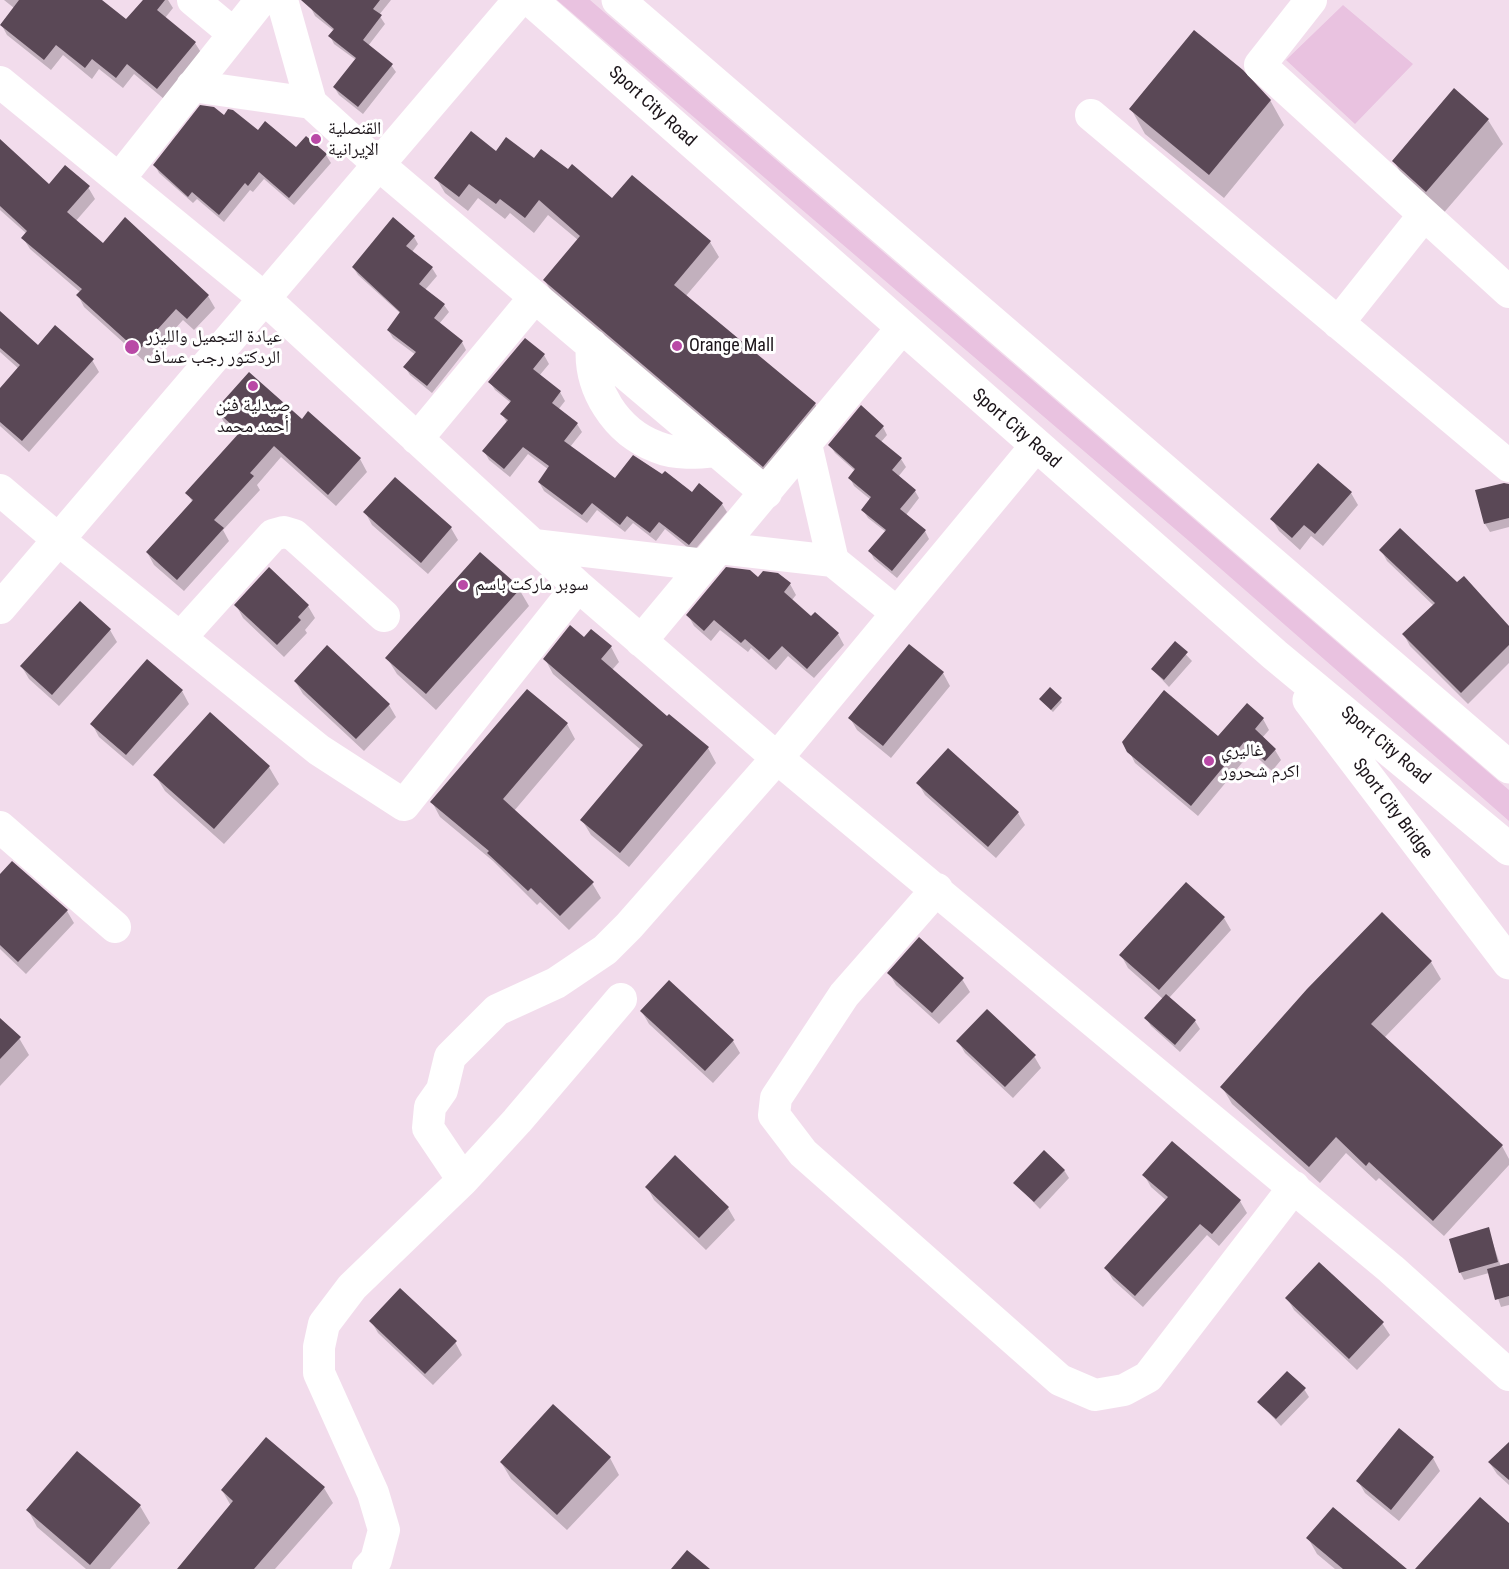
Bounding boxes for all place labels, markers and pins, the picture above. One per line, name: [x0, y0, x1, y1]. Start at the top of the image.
place label: القنصلية الإيرانية: [328, 118, 381, 160]
marker: القنصلية الإيرانية: [309, 132, 323, 146]
place label: عيادة التجميل والليزر الردكتور رجب عساف: [146, 326, 282, 368]
place label: Orange Mall: [689, 335, 774, 357]
marker: عيادة التجميل والليزر الردكتور رجب عساف: [123, 338, 141, 356]
marker: Orange Mall: [670, 339, 684, 353]
marker: صيدلية فنن أحمد محمد: [246, 379, 260, 393]
place label: صيدلية فنن أحمد محمد: [215, 395, 291, 438]
place label: سوبر ماركت باسم: [475, 574, 588, 596]
marker: سوبر ماركت باسم: [456, 578, 470, 592]
place label: غاليري اكرم شحرور: [1221, 740, 1299, 783]
marker: غاليري اكرم شحرور: [1202, 754, 1216, 768]

